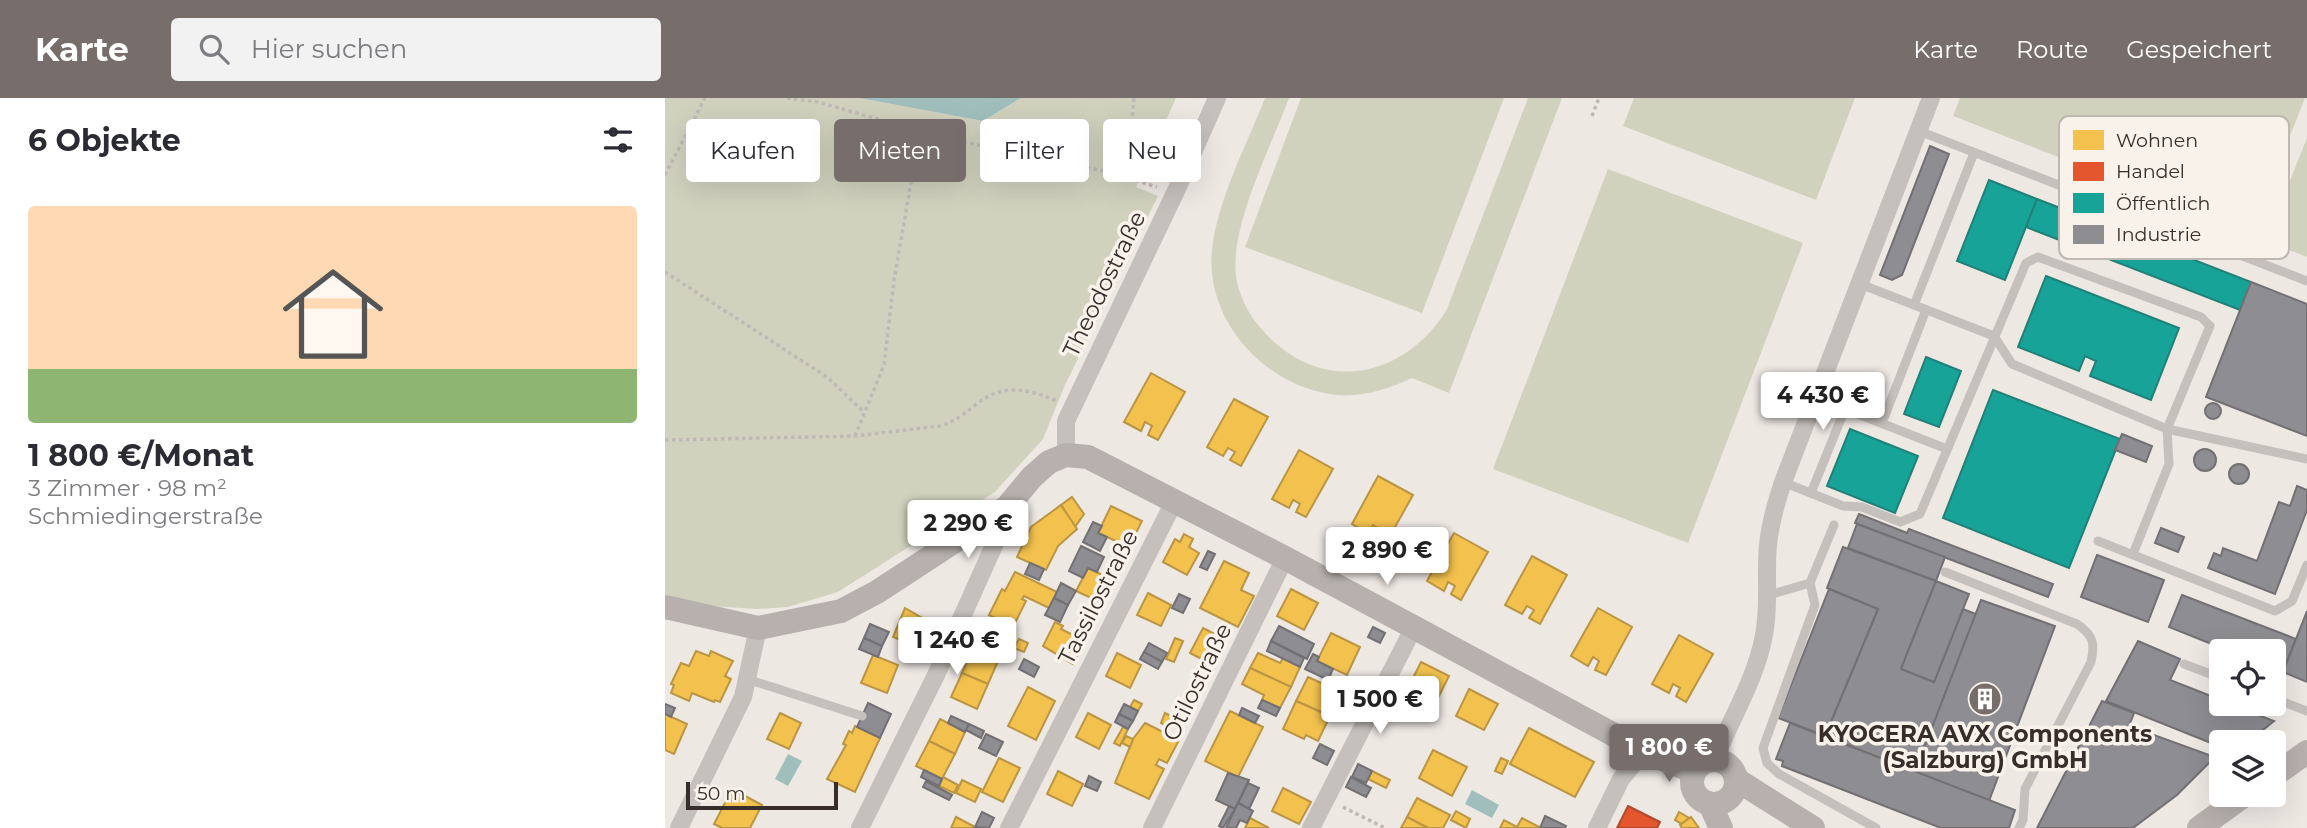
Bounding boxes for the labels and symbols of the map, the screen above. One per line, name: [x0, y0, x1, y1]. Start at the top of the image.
legend: [2059, 116, 2289, 259]
text: Wohnen: [2116, 129, 2198, 152]
text: Handel: [2116, 160, 2185, 183]
text: Öffentlich: [2116, 192, 2210, 215]
street label: Theodostraße: [1057, 207, 1151, 361]
text: Industrie: [2116, 223, 2201, 246]
pin: 4 430 €: [1758, 372, 1888, 432]
pin: 2 290 €: [903, 500, 1033, 560]
street label: Tassilostraße: [1052, 525, 1144, 669]
pin: 2 890 €: [1322, 528, 1452, 587]
pin: 1 240 €: [892, 618, 1022, 677]
street label: Otilostraße: [1157, 619, 1237, 745]
pin: 1 500 €: [1315, 676, 1445, 736]
building icon: KYOCERA AVX Components (Salzburg) GmbH: [1966, 680, 2004, 718]
place label: KYOCERA AVX Components (Salzburg) GmbH: [1818, 720, 2152, 774]
pin: 1 800 €: [1604, 724, 1734, 784]
scale bar: [686, 779, 838, 811]

